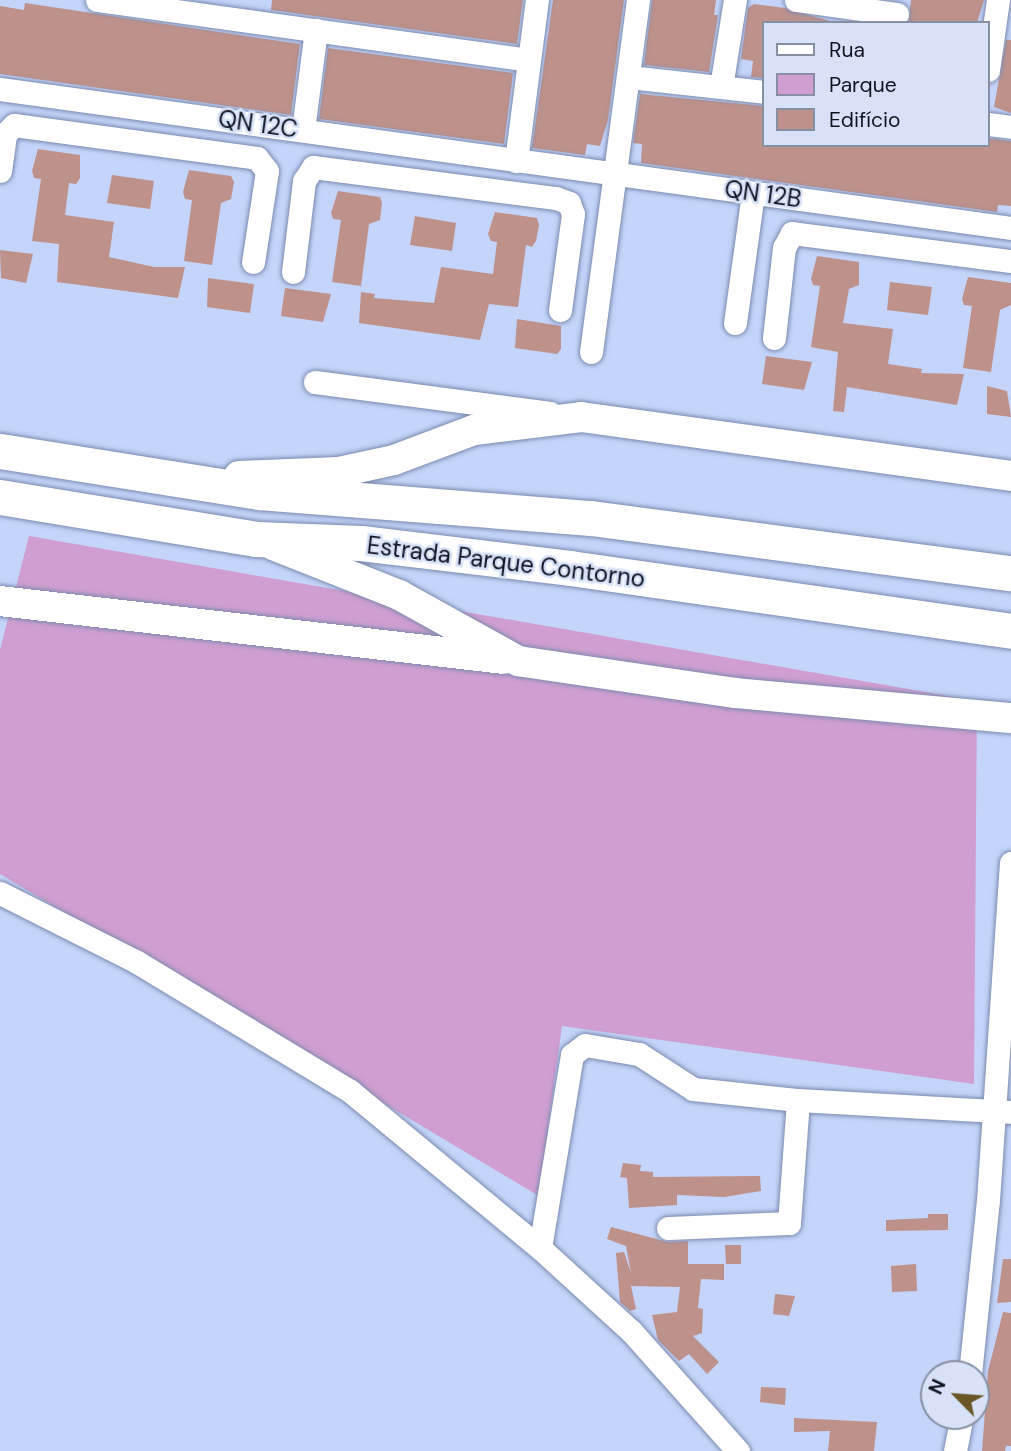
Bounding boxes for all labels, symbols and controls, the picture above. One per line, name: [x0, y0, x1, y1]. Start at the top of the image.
legend: [762, 21, 990, 147]
text: Rua: [829, 36, 865, 64]
text: Parque: [829, 71, 897, 99]
street label: QN 12C: [216, 104, 300, 144]
text: Edifício: [829, 106, 900, 134]
street label: QN 12B: [723, 174, 803, 214]
street label: Estrada Parque Contorno: [365, 531, 647, 593]
north arrow: [920, 1360, 990, 1430]
text: N: [923, 1375, 952, 1398]

